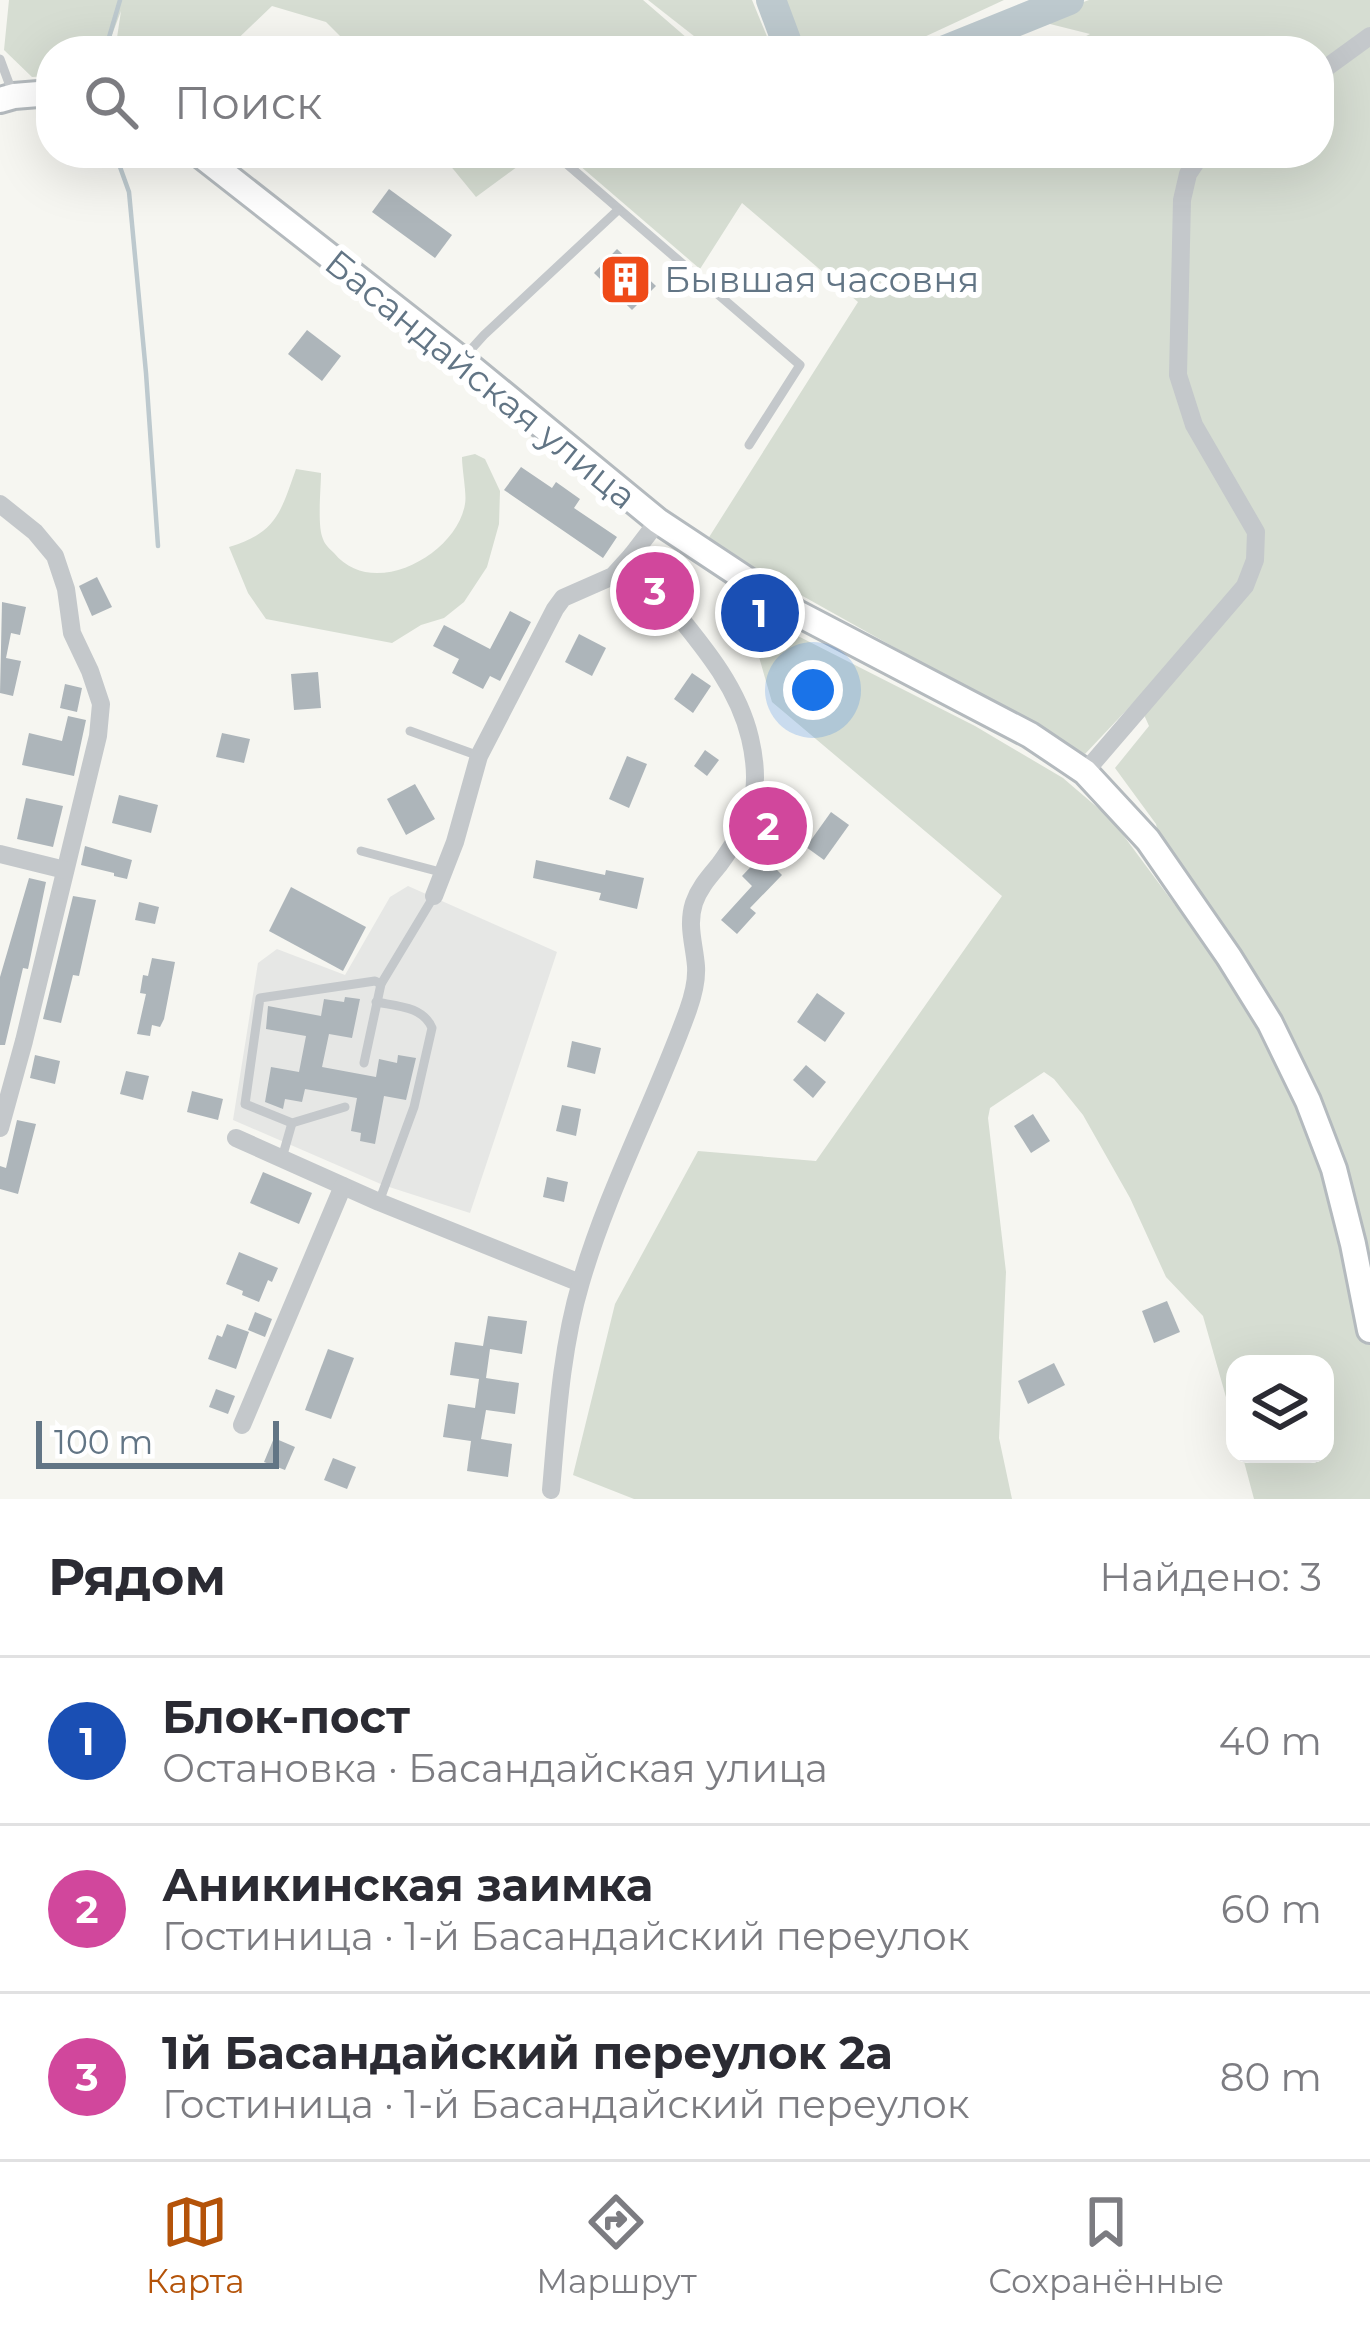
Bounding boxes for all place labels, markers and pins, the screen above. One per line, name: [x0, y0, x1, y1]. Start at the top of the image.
building icon: Бывшая часовня: [597, 251, 653, 307]
place label: Бывшая часовня: [664, 257, 979, 301]
pin: 3: [616, 546, 694, 636]
pin: 1: [721, 568, 799, 658]
pin: 2: [729, 781, 807, 871]

